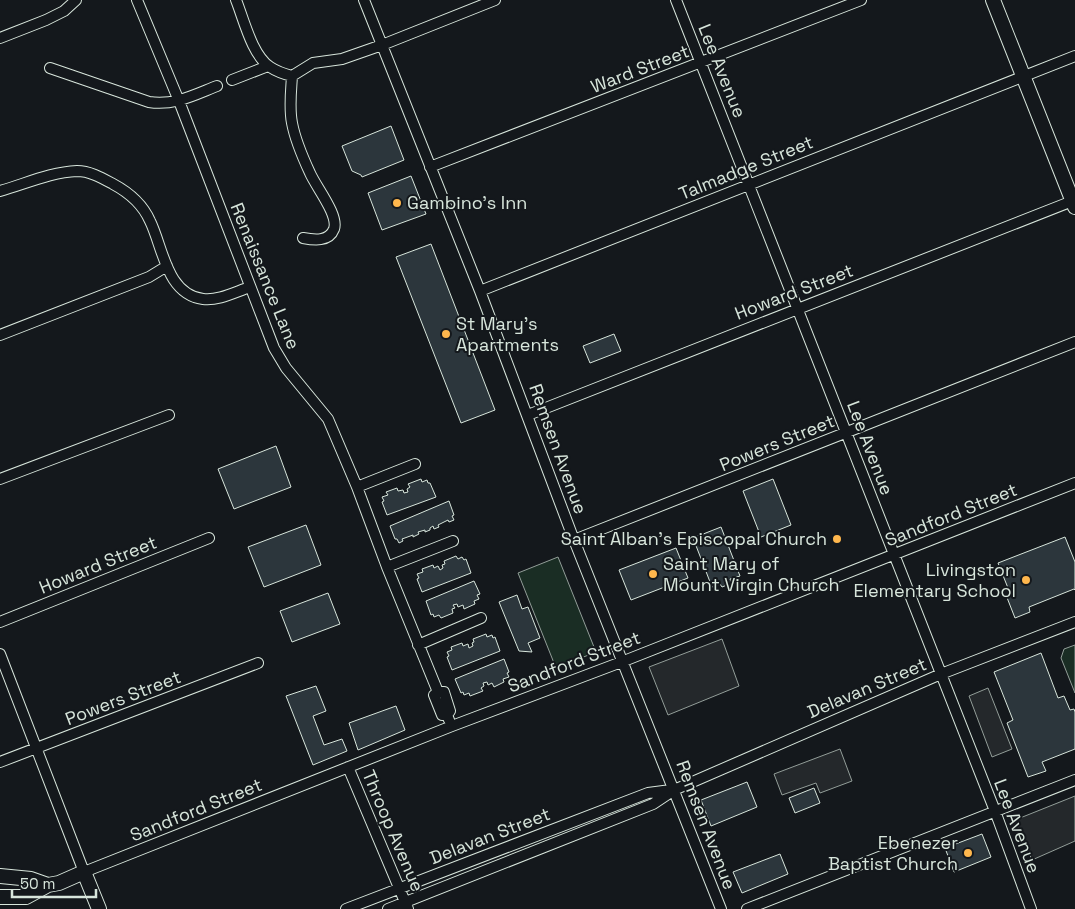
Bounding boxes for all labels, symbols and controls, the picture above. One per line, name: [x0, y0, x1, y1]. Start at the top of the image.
street label: Lee Avenue: [693, 21, 752, 121]
street label: Ward Street: [587, 39, 692, 98]
street label: Talmadge Street: [675, 130, 816, 205]
place label: Gambino's Inn: [407, 191, 527, 214]
marker: Gambino's Inn: [391, 197, 403, 209]
street label: Renaissance Lane: [226, 199, 305, 352]
street label: Howard Street: [731, 258, 856, 325]
place label: St Mary's Apartments: [456, 312, 559, 356]
marker: St Mary's Apartments: [440, 328, 452, 340]
street label: Remsen Avenue: [524, 381, 593, 517]
street label: Lee Avenue: [842, 397, 899, 498]
street label: Powers Street: [716, 409, 838, 476]
street label: Sandford Street: [881, 478, 1020, 551]
place label: Saint Alban's Episcopal Church: [561, 527, 827, 550]
street label: Howard Street: [36, 530, 160, 599]
marker: Saint Alban's Episcopal Church: [831, 533, 843, 545]
place label: Saint Mary of Mount Virgin Church: [663, 552, 840, 596]
place label: Livingston Elementary School: [853, 558, 1016, 602]
marker: Saint Mary of Mount Virgin Church: [647, 568, 659, 580]
marker: Livingston Elementary School: [1020, 574, 1032, 586]
street label: Sandford Street: [504, 626, 643, 697]
street label: Delavan Street: [804, 652, 930, 723]
street label: Powers Street: [62, 665, 184, 730]
street label: Remsen Avenue: [671, 757, 742, 893]
street label: Throop Avenue: [357, 767, 429, 895]
street label: Sandford Street: [126, 773, 265, 846]
street label: Lee Avenue: [989, 775, 1046, 876]
street label: Delavan Street: [426, 802, 553, 869]
place label: Ebenezer Baptist Church: [828, 831, 958, 875]
marker: Ebenezer Baptist Church: [962, 847, 974, 859]
scale bar: [12, 866, 96, 898]
text: 50 m: [20, 874, 55, 893]

